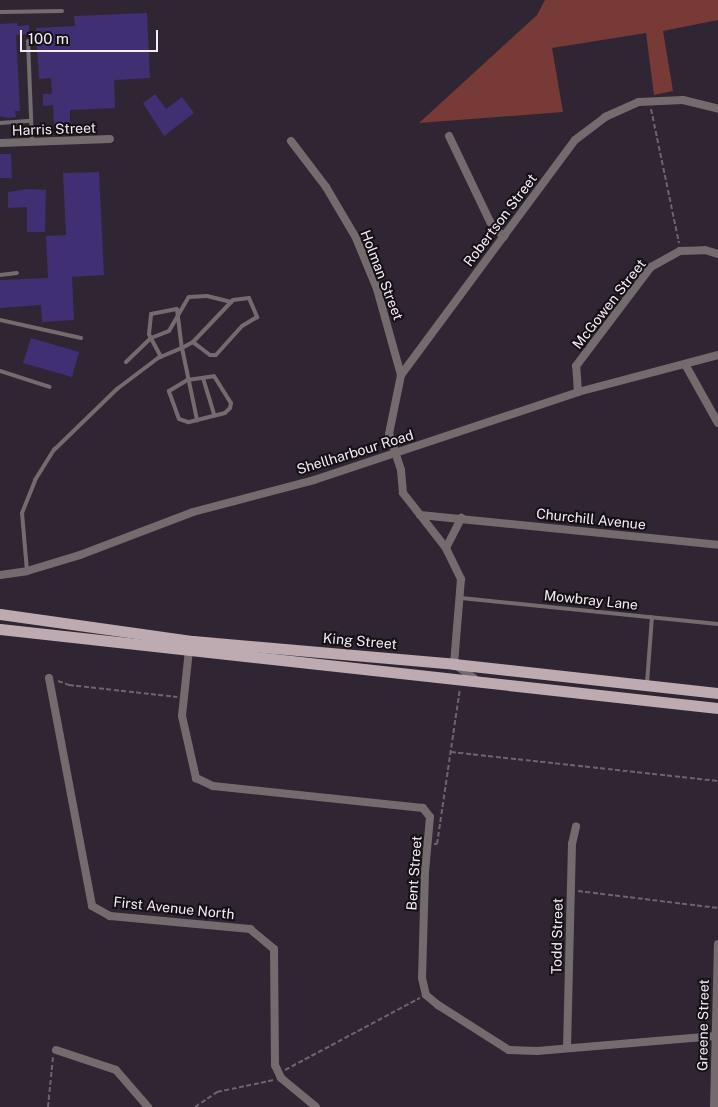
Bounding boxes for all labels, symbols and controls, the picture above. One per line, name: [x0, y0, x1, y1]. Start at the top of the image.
scale bar: [22, 20, 160, 52]
text: 100 m: [28, 30, 69, 47]
street label: Harris Street: [12, 119, 96, 139]
street label: Robertson Street: [460, 170, 540, 270]
street label: Holman Street: [357, 228, 407, 322]
street label: McGowen Street: [569, 256, 649, 352]
street label: Shellharbour Road: [295, 426, 415, 478]
street label: Churchill Avenue: [535, 505, 647, 533]
street label: Mowbray Lane: [543, 587, 639, 613]
street label: King Street: [322, 629, 398, 653]
street label: Bent Street: [403, 835, 425, 911]
street label: First Avenue North: [113, 893, 235, 923]
street label: Todd Street: [548, 898, 566, 974]
street label: Greene Street: [694, 979, 712, 1071]

